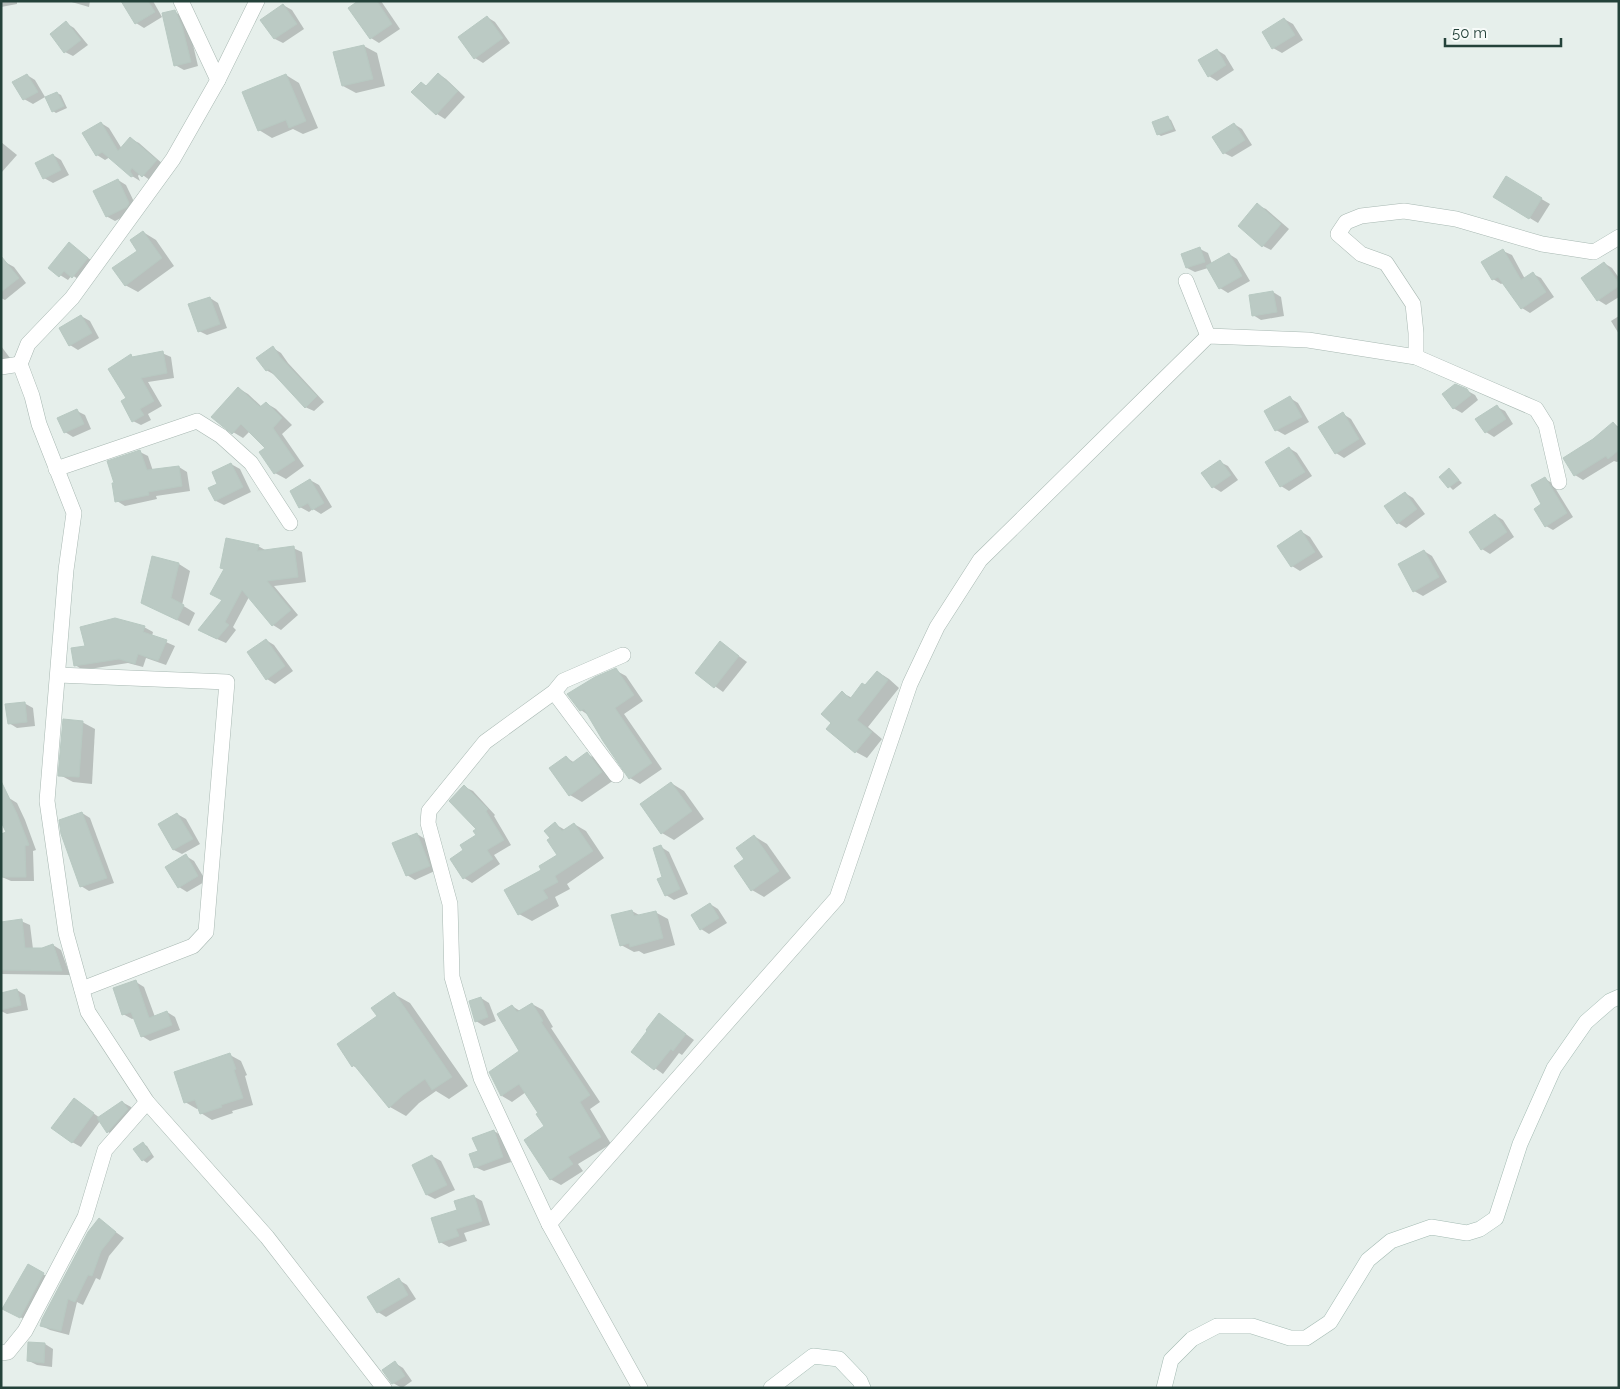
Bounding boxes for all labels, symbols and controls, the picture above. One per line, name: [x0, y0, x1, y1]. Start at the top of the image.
scale bar: [1445, 15, 1561, 47]
text: 50 m: [1452, 24, 1487, 42]

